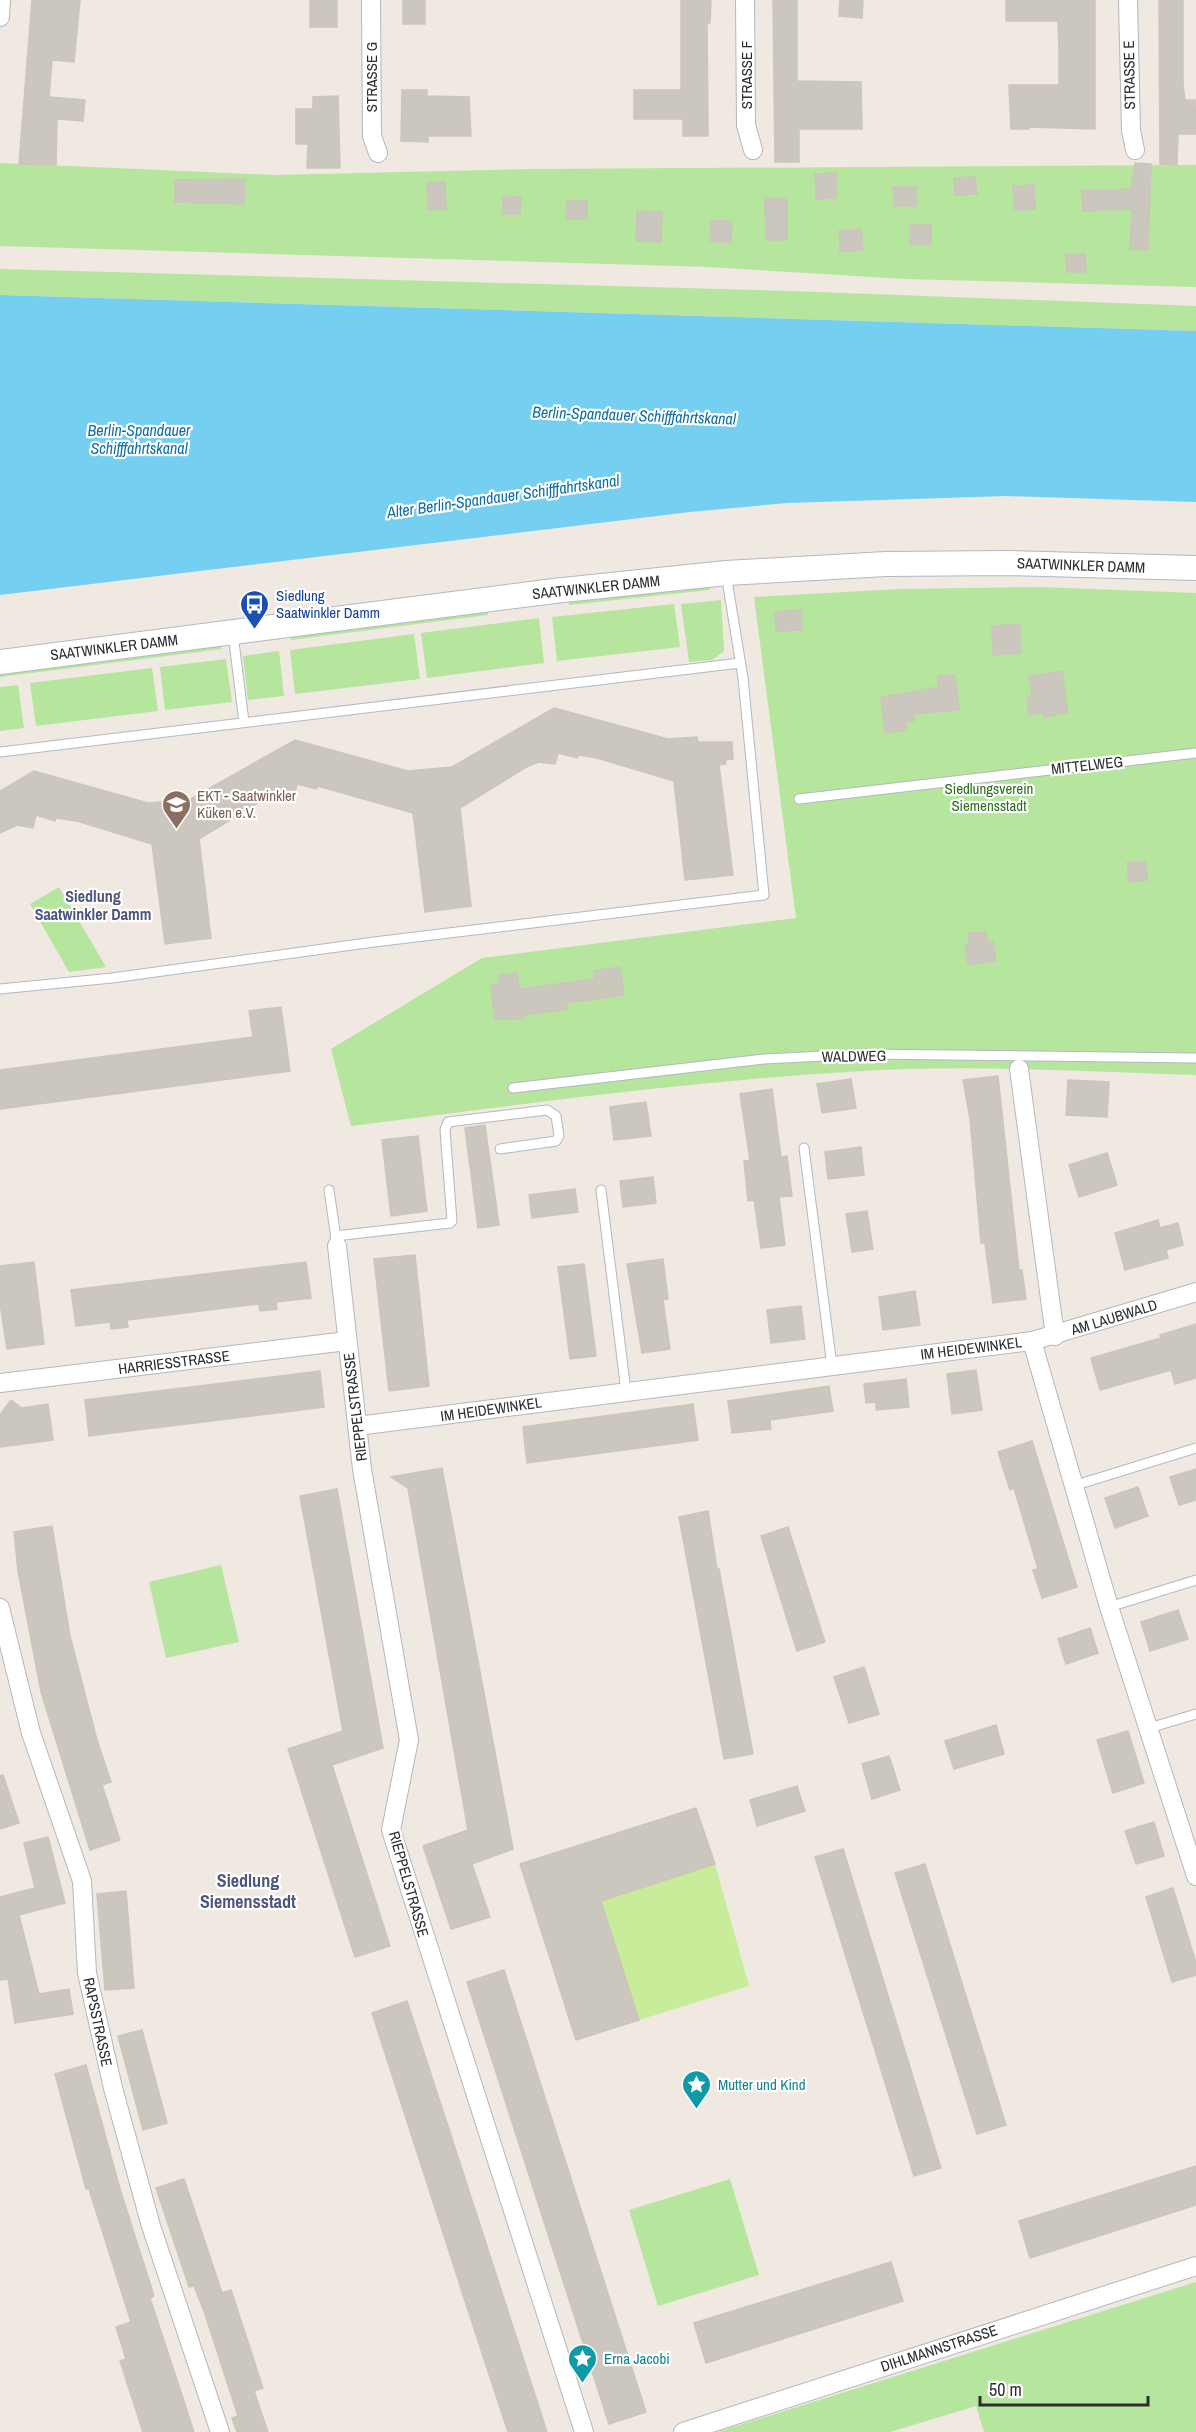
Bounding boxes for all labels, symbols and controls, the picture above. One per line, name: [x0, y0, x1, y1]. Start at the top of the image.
street label: STRASSE E: [1118, 40, 1140, 110]
street label: STRASSE F: [736, 41, 757, 109]
street label: STRASSE G: [361, 42, 382, 112]
water label: Berlin-Spandauer Schifffahrtskanal: [532, 400, 737, 430]
water label: Berlin-Spandauer Schifffahrtskanal: [88, 419, 191, 459]
water label: Alter Berlin-Spandauer Schifffahrtskanal: [384, 469, 622, 523]
street label: SAATWINKLER DAMM: [1017, 552, 1145, 578]
street label: SAATWINKLER DAMM: [531, 570, 661, 604]
place label: Siedlung Saatwinkler Damm: [276, 585, 380, 623]
bus stop icon: Siedlung Saatwinkler Damm: [239, 588, 271, 630]
street label: SAATWINKLER DAMM: [49, 629, 179, 665]
street label: MITTELWEG: [1050, 751, 1124, 779]
park label: Siedlungsverein Siemensstadt: [945, 778, 1033, 816]
place label: EKT - Saatwinkler Küken e.V.: [197, 785, 296, 823]
school or university icon: EKT - Saatwinkler Küken e.V.: [160, 788, 192, 830]
district label: Siedlung Saatwinkler Damm: [35, 885, 151, 925]
street label: WALDWEG: [822, 1045, 886, 1067]
street label: AM LAUBWALD: [1067, 1294, 1160, 1340]
street label: IM HEIDEWINKEL: [919, 1331, 1023, 1365]
street label: HARRIESSTRASSE: [117, 1345, 231, 1379]
street label: RIEPPELSTRASSE: [338, 1351, 372, 1463]
street label: IM HEIDEWINKEL: [439, 1391, 543, 1426]
street label: RIEPPELSTRASSE: [384, 1829, 434, 1939]
district label: Siedlung Siemensstadt: [200, 1868, 296, 1914]
street label: RAPSSTRASSE: [78, 1975, 118, 2069]
place icon: Mutter und Kind: [681, 2068, 713, 2110]
place label: Mutter und Kind: [718, 2074, 806, 2095]
street label: DIHLMANNSTRASSE: [878, 2319, 1000, 2377]
place icon: Erna Jacobi: [567, 2342, 599, 2384]
place label: Erna Jacobi: [604, 2348, 670, 2369]
scale bar: [980, 2369, 1148, 2407]
text: 50 m: [989, 2377, 1022, 2402]

